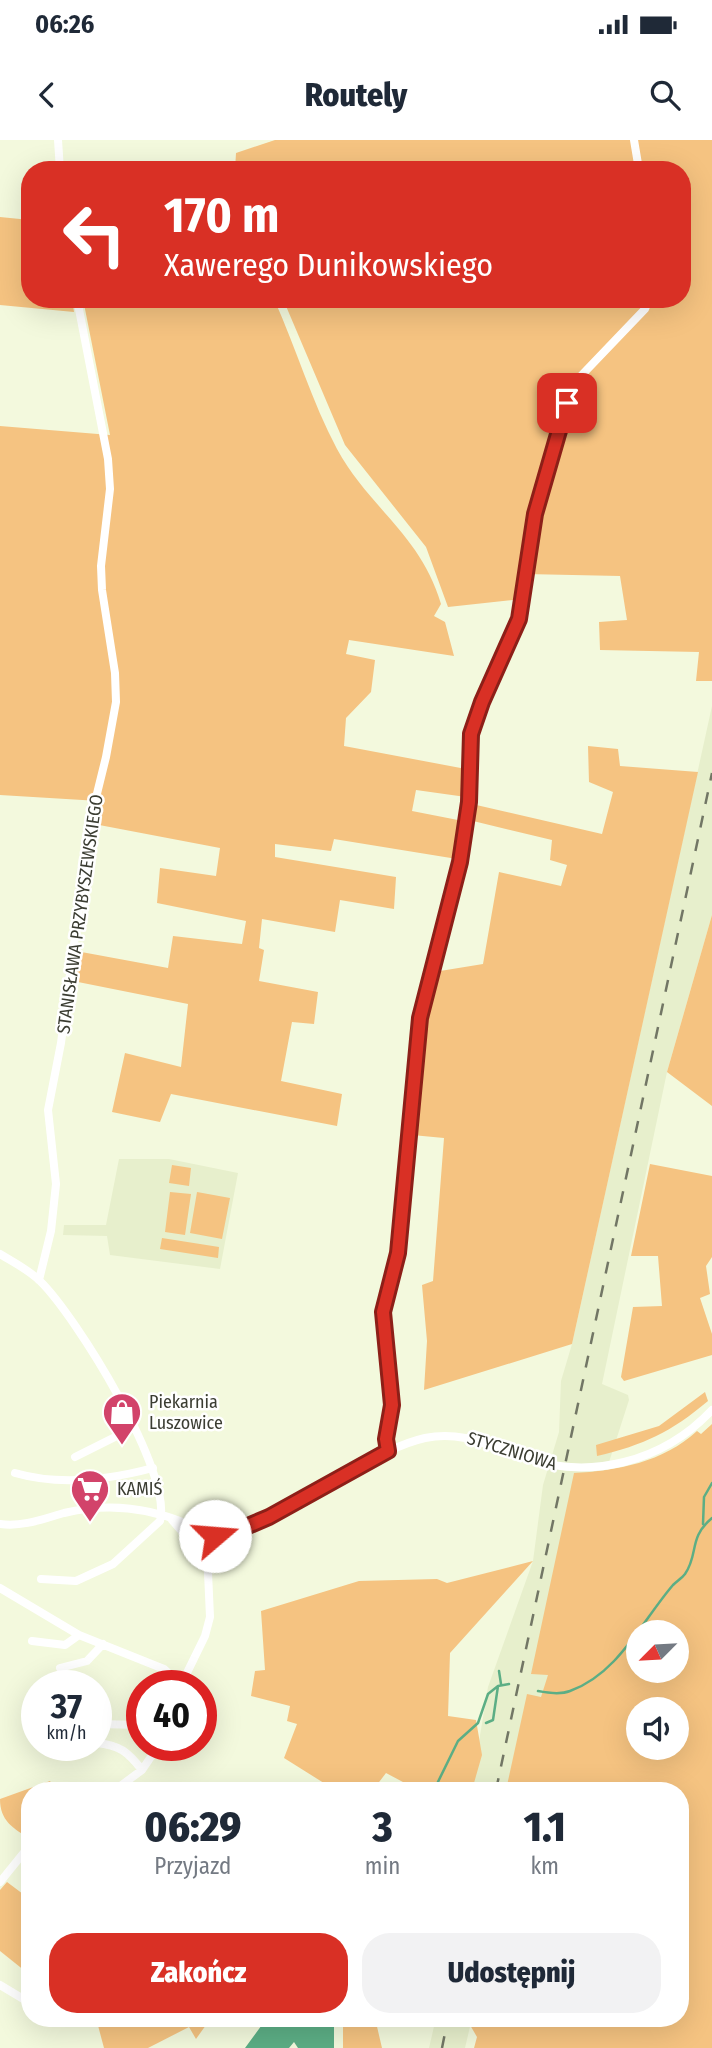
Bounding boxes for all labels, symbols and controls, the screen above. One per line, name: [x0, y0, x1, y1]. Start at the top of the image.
text: 06:26: [35, 9, 94, 40]
icon: back: [28, 76, 66, 114]
text: Routely: [305, 76, 407, 114]
icon: search: [646, 76, 684, 114]
text: 170 m: [164, 186, 280, 245]
icon: left: [49, 189, 140, 280]
text: Xawerego Dunikowskiego: [164, 246, 493, 284]
pin: [537, 373, 597, 433]
icon: arrive: [548, 384, 586, 422]
street label: STANISŁAWA PRZYBYSZEWSKIEGO: [52, 793, 108, 1035]
shop icon: Piekarnia Luszowice: [101, 1391, 143, 1446]
place label: Piekarnia Luszowice: [149, 1391, 223, 1434]
street label: STYCZNIOWA: [464, 1427, 560, 1475]
supermarket icon: KAMIŚ: [69, 1468, 111, 1523]
place label: KAMIŚ: [117, 1477, 163, 1500]
position arrow: [178, 1499, 252, 1573]
north arrow: [626, 1620, 690, 1684]
map controls: [626, 1620, 689, 1760]
speed limit sign: 40: [126, 1670, 217, 1761]
text: 37: [51, 1685, 82, 1727]
button: sound: [626, 1697, 689, 1760]
text: km/h: [46, 1722, 87, 1744]
text: 06:29: [144, 1802, 241, 1852]
text: 3: [372, 1802, 393, 1852]
text: 1.1: [524, 1802, 566, 1852]
text: Przyjazd: [154, 1852, 231, 1880]
text: min: [365, 1852, 400, 1880]
text: km: [530, 1852, 559, 1880]
button: Zakończ: [49, 1933, 348, 2013]
button: Udostępnij: [362, 1933, 661, 2013]

